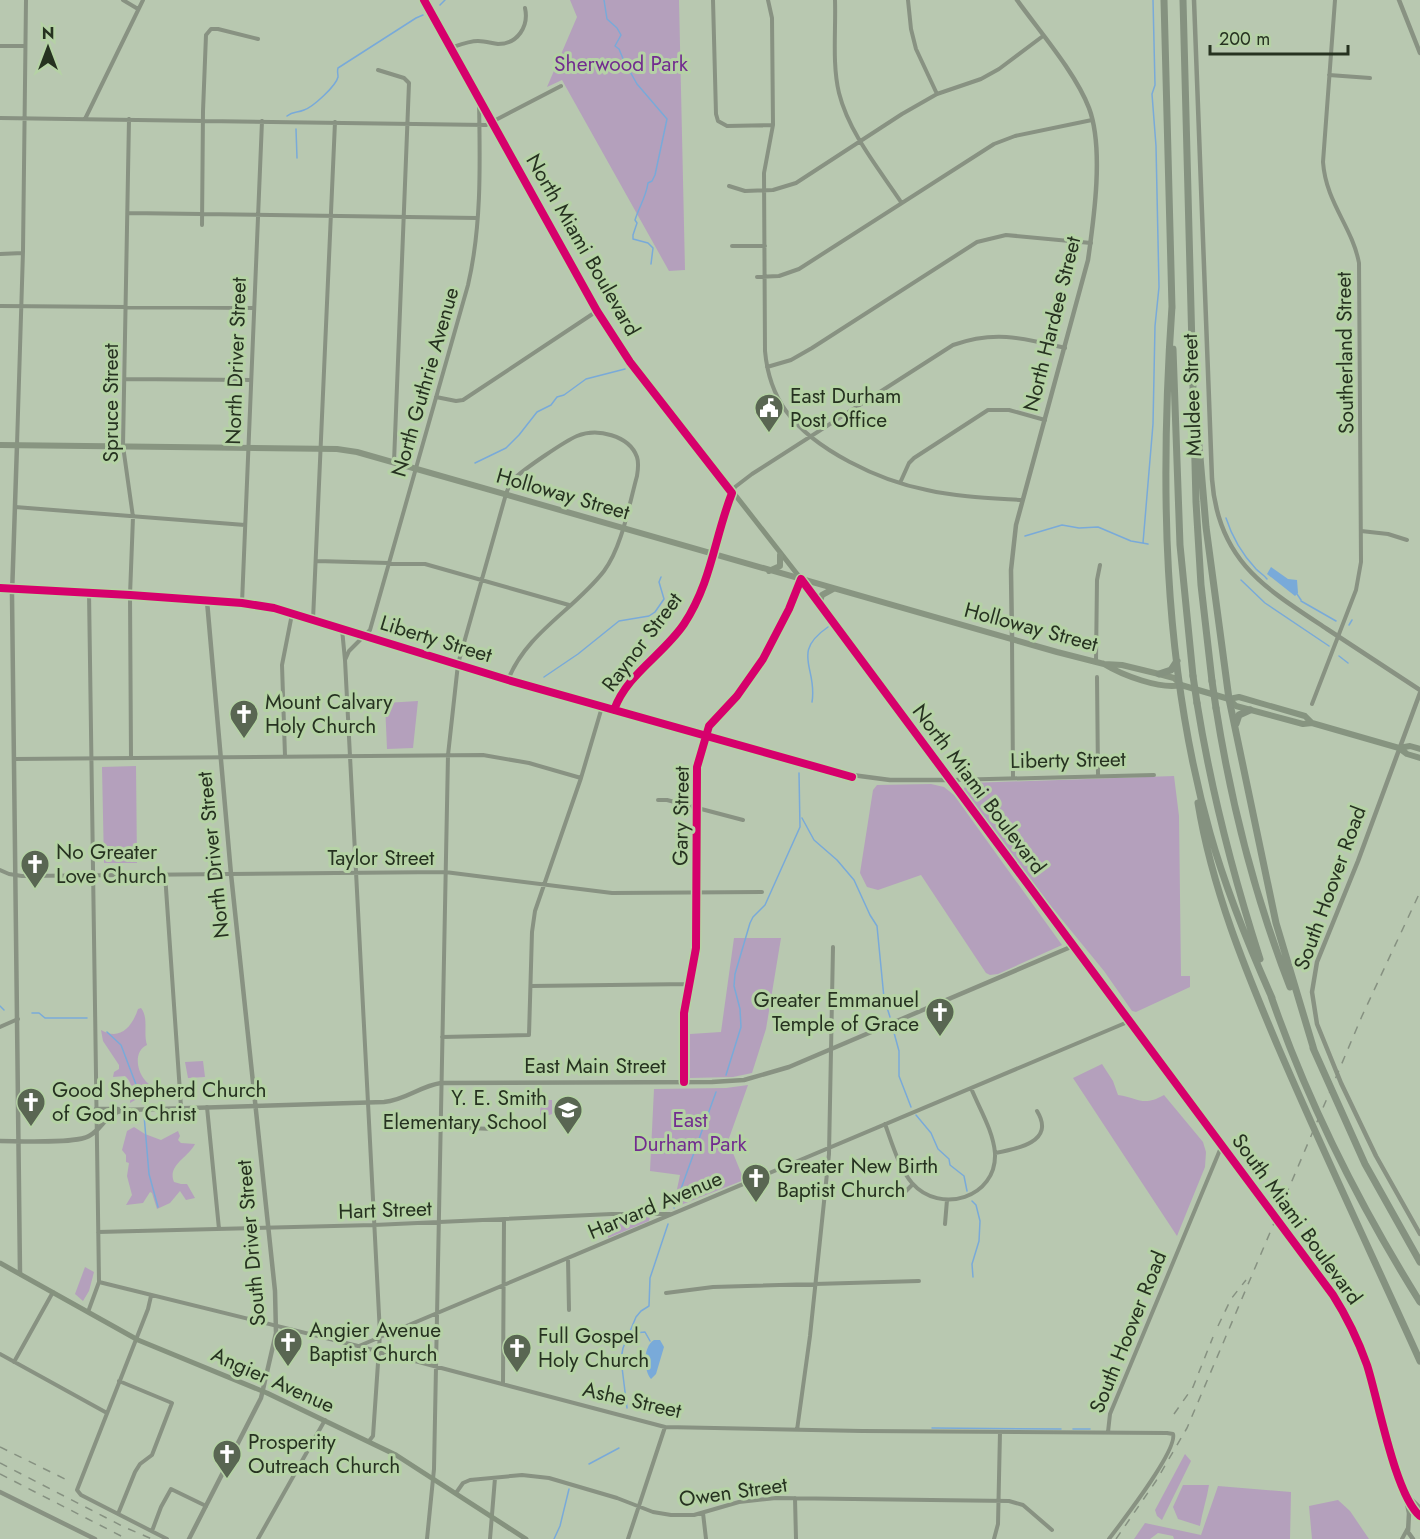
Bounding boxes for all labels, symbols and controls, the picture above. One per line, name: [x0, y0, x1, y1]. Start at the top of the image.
north arrow: [18, 18, 78, 78]
scale bar: [1210, 18, 1348, 56]
text: N: [42, 22, 54, 45]
text: 200 m: [1219, 26, 1270, 52]
park label: Sherwood Park: [554, 49, 689, 79]
street label: North Miami Boulevard: [518, 148, 648, 342]
street label: North Hardee Street: [1016, 233, 1088, 415]
street label: Southerland Street: [1329, 272, 1361, 434]
street label: North Driver Street: [218, 277, 254, 445]
street label: North Guthrie Avenue: [384, 284, 466, 480]
street label: Muldee Street: [1175, 333, 1209, 457]
street label: Spruce Street: [96, 344, 126, 462]
place label: East Durham Post Office: [790, 381, 901, 435]
public building icon: East Durham Post Office: [753, 392, 785, 434]
street label: Holloway Street: [493, 461, 633, 527]
street label: Raynor Street: [595, 586, 689, 698]
street label: Holloway Street: [961, 595, 1101, 659]
street label: Liberty Street: [376, 608, 496, 670]
place label: Mount Calvary Holy Church: [265, 687, 393, 741]
church icon: Mount Calvary Holy Church: [228, 698, 260, 740]
street label: North Miami Boulevard: [905, 698, 1053, 880]
street label: Liberty Street: [1010, 744, 1126, 776]
street label: Gary Street: [665, 766, 697, 866]
street label: North Driver Street: [189, 770, 237, 940]
street label: South Hoover Road: [1286, 802, 1374, 974]
place label: No Greater Love Church: [56, 837, 167, 891]
street label: Taylor Street: [328, 843, 434, 873]
church icon: No Greater Love Church: [19, 848, 51, 890]
place label: Greater Emmanuel Temple of Grace: [753, 985, 919, 1039]
church icon: Greater Emmanuel Temple of Grace: [924, 996, 956, 1038]
street label: East Main Street: [524, 1051, 666, 1081]
place label: Good Shepherd Church of God in Christ: [52, 1075, 267, 1129]
place label: Y. E. Smith Elementary School: [383, 1083, 547, 1137]
church icon: Good Shepherd Church of God in Christ: [15, 1086, 47, 1128]
school or university icon: Y. E. Smith Elementary School: [552, 1094, 584, 1136]
park label: East Durham Park: [633, 1105, 748, 1159]
street label: South Miami Boulevard: [1225, 1127, 1369, 1311]
place label: Greater New Birth Baptist Church: [777, 1151, 938, 1205]
street label: South Driver Street: [229, 1159, 273, 1327]
church icon: Greater New Birth Baptist Church: [740, 1162, 772, 1204]
street label: Harvard Avenue: [583, 1163, 727, 1247]
street label: Hart Street: [338, 1193, 432, 1227]
street label: South Hoover Road: [1082, 1246, 1174, 1418]
place label: Angier Avenue Baptist Church: [309, 1315, 441, 1369]
place label: Full Gospel Holy Church: [538, 1321, 649, 1375]
church icon: Angier Avenue Baptist Church: [272, 1326, 304, 1368]
church icon: Full Gospel Holy Church: [501, 1332, 533, 1374]
street label: Angier Avenue: [207, 1339, 340, 1421]
street label: Ashe Street: [580, 1374, 684, 1426]
place label: Prosperity Outreach Church: [248, 1427, 400, 1481]
church icon: Prosperity Outreach Church: [211, 1438, 243, 1480]
street label: Owen Street: [677, 1470, 789, 1514]

